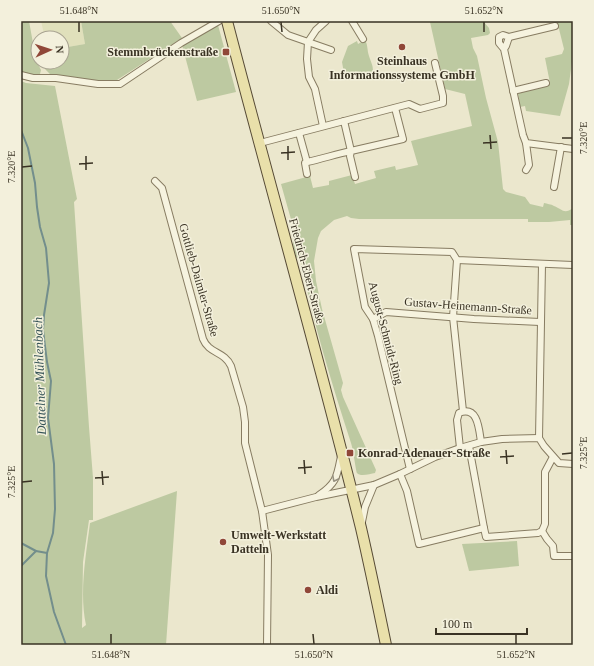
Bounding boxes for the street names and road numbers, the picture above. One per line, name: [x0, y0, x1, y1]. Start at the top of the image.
street label: Friedrich-Ebert-Straße: [286, 217, 328, 325]
street label: Gottlieb-Daimler-Straße: [176, 222, 222, 338]
street label: August-Schmidt-Ring: [366, 280, 406, 386]
street label: Gustav-Heinemann-Straße: [404, 295, 532, 317]

